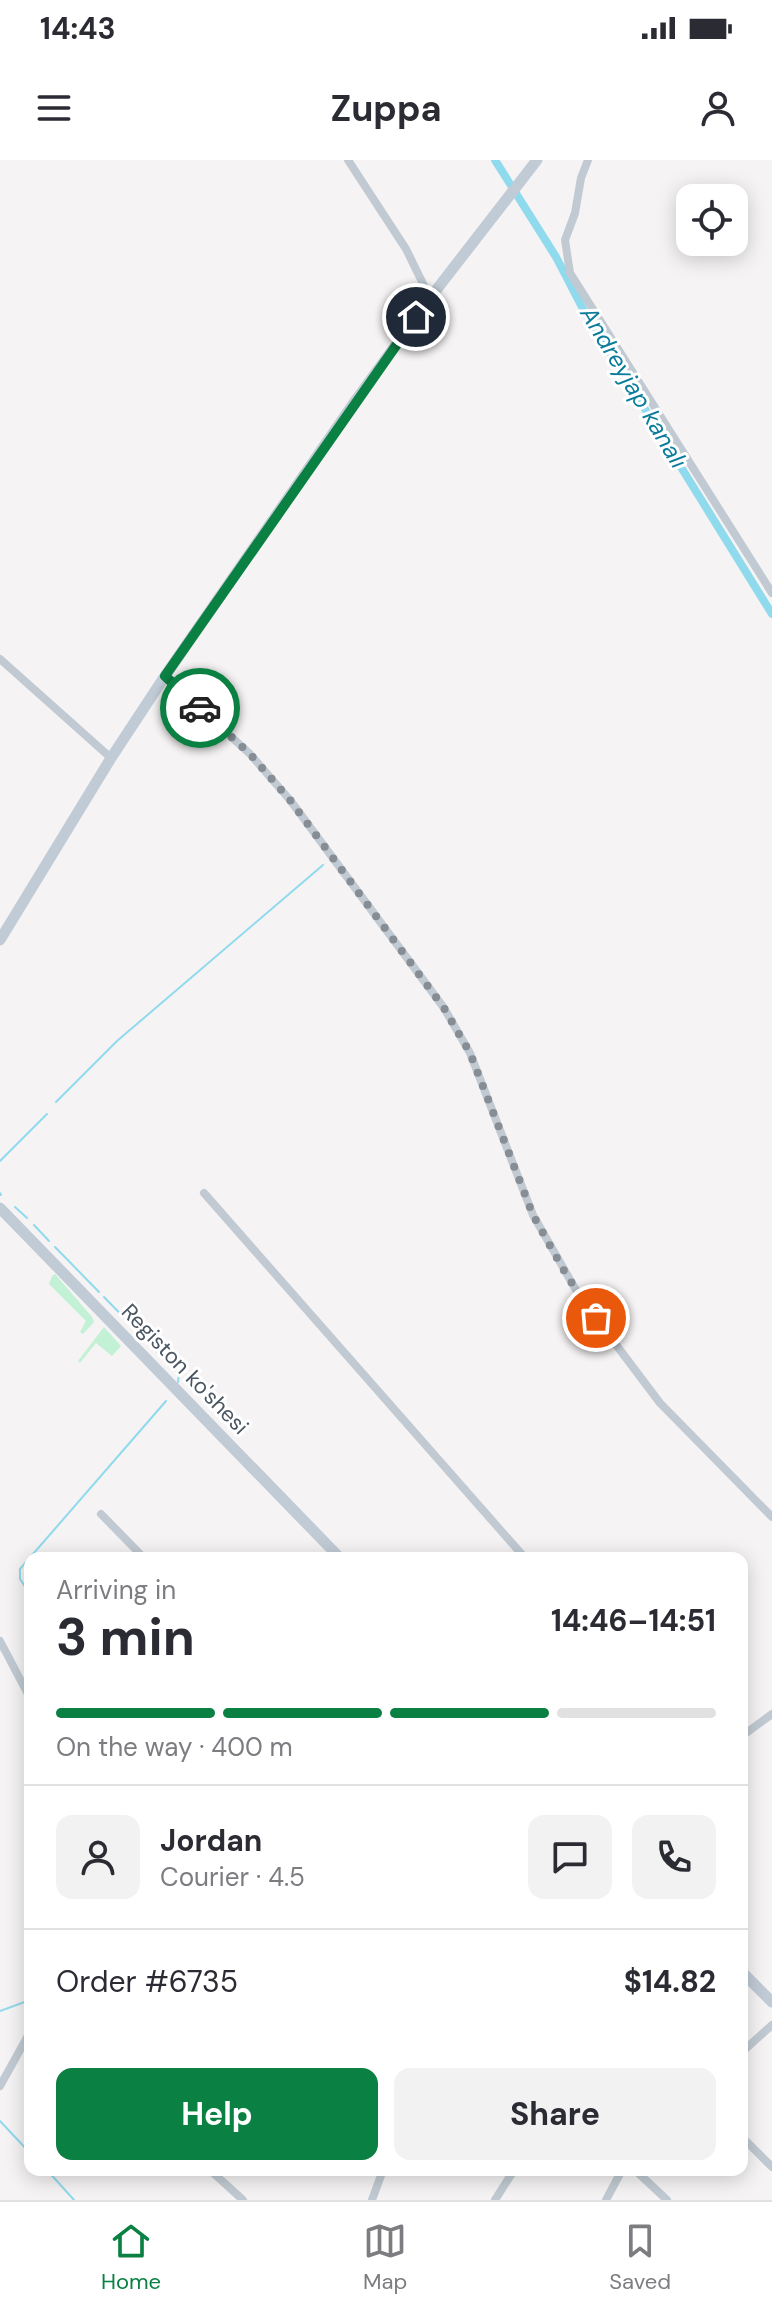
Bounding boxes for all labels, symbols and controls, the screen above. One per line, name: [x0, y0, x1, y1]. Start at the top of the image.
text: 14:43: [40, 9, 116, 48]
text: Zuppa: [330, 85, 442, 132]
icon: menu: [32, 86, 76, 130]
icon: person: [696, 86, 740, 130]
map controls: [676, 184, 748, 256]
button: locate: [676, 184, 748, 256]
pin: [382, 283, 450, 351]
icon: home: [394, 295, 438, 339]
water label: Andreyjap kanalı: [573, 300, 695, 474]
courier: [160, 668, 240, 748]
icon: car: [178, 686, 222, 730]
pin: [562, 1284, 630, 1352]
icon: bag: [574, 1296, 618, 1340]
street label: Registon ko'shesi: [115, 1297, 255, 1441]
text: Arriving in: [56, 1573, 176, 1607]
text: 14:46–14:51: [551, 1601, 716, 1640]
text: 3 min: [56, 1603, 195, 1671]
text: On the way · 400 m: [56, 1730, 293, 1764]
button: person: [56, 1815, 140, 1899]
button: chat: [528, 1815, 612, 1899]
button: phone: [632, 1815, 716, 1899]
text: Jordan: [160, 1821, 262, 1860]
text: Courier · 4.5: [160, 1860, 305, 1894]
text: Order #6735: [56, 1962, 238, 2001]
text: $14.82: [624, 1962, 716, 2001]
button: Help: [56, 2068, 378, 2160]
button: Share: [394, 2068, 716, 2160]
tab: Home: [101, 2219, 161, 2296]
tab: Map: [363, 2219, 407, 2296]
tab: Saved: [609, 2219, 671, 2296]

